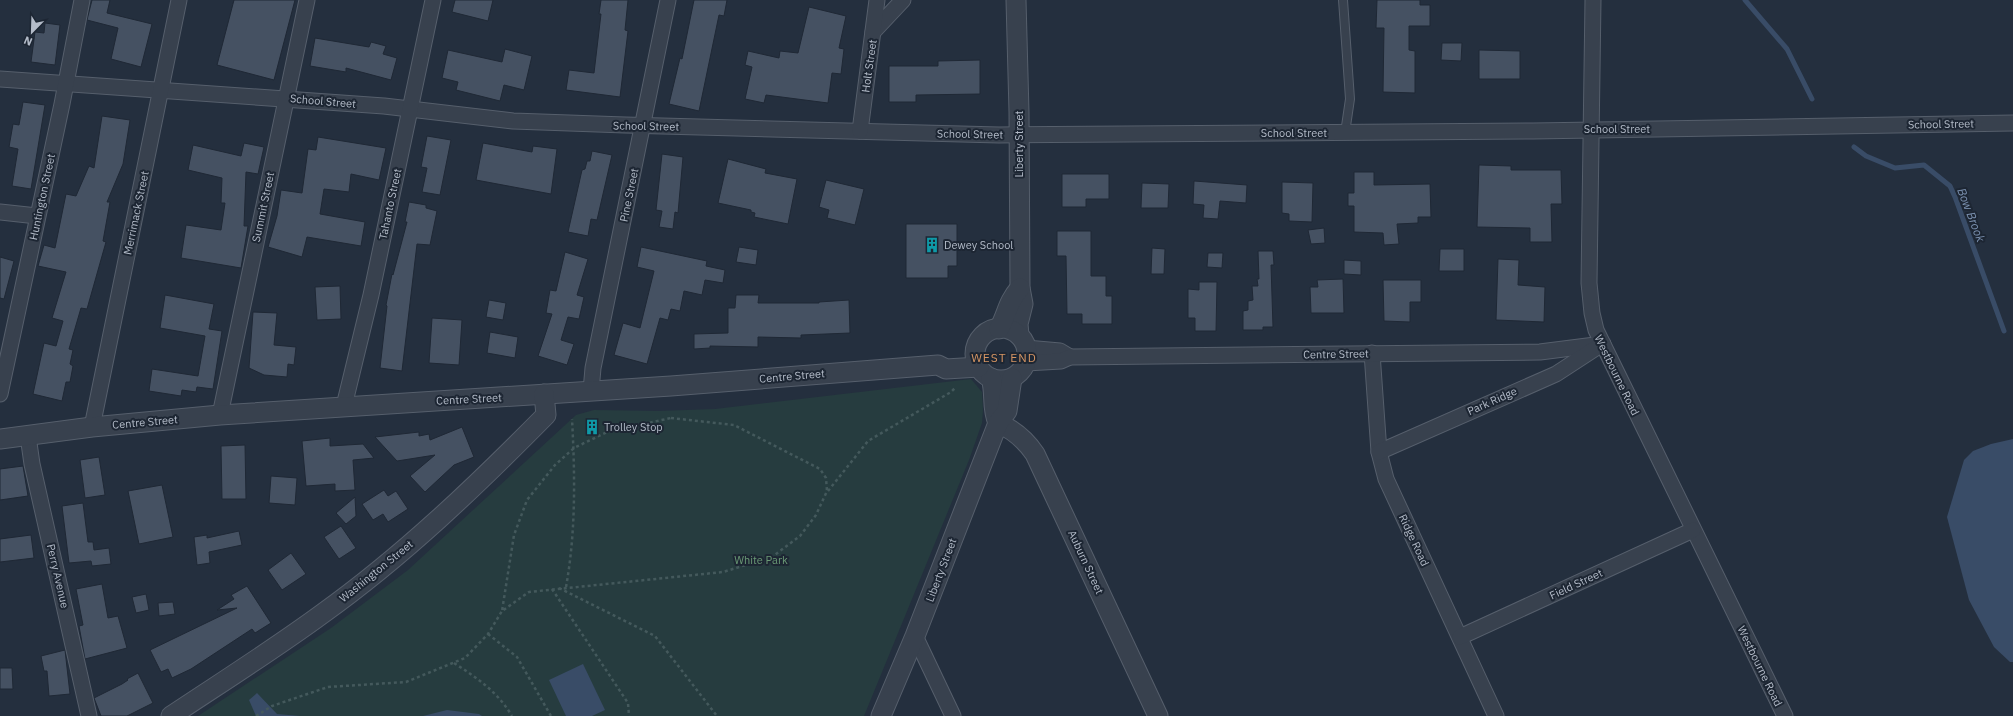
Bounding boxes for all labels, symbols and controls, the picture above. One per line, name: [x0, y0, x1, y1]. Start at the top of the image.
north arrow: [12, 12, 52, 52]
text: N: [22, 33, 34, 49]
street label: Holt Street: [858, 38, 880, 93]
street label: School Street: [289, 91, 357, 111]
street label: Liberty Street: [1012, 110, 1026, 177]
street label: School Street: [1908, 116, 1974, 132]
street label: School Street: [613, 118, 679, 134]
street label: School Street: [1584, 122, 1650, 136]
street label: School Street: [937, 126, 1003, 142]
street label: School Street: [1261, 126, 1327, 140]
street label: Huntington Street: [26, 152, 58, 241]
street label: Tahanto Street: [376, 167, 404, 241]
street label: Pine Street: [616, 167, 642, 223]
street label: Merrimack Street: [120, 170, 152, 256]
street label: Summit Street: [249, 171, 277, 243]
water label: Bow Brook: [1954, 186, 1989, 245]
building icon: Dewey School: [923, 236, 941, 254]
place label: Dewey School: [944, 238, 1013, 252]
street label: Westbourne Road: [1591, 332, 1643, 418]
street label: Centre Street: [1303, 346, 1369, 362]
district label: WEST END: [971, 350, 1037, 365]
street label: Centre Street: [759, 366, 826, 386]
street label: Park Ridge: [1465, 384, 1519, 418]
street label: Centre Street: [436, 390, 502, 408]
street label: Centre Street: [112, 412, 179, 432]
building icon: Trolley Stop: [583, 418, 601, 436]
place label: Trolley Stop: [604, 420, 663, 434]
street label: Ridge Road: [1396, 512, 1432, 568]
street label: Auburn Street: [1065, 528, 1107, 596]
street label: Liberty Street: [922, 536, 960, 604]
street label: Washington Street: [336, 537, 416, 605]
street label: Perry Avenue: [44, 543, 72, 609]
park label: White Park: [734, 553, 788, 567]
street label: Field Street: [1547, 566, 1605, 602]
street label: Westbourne Road: [1734, 623, 1786, 709]

